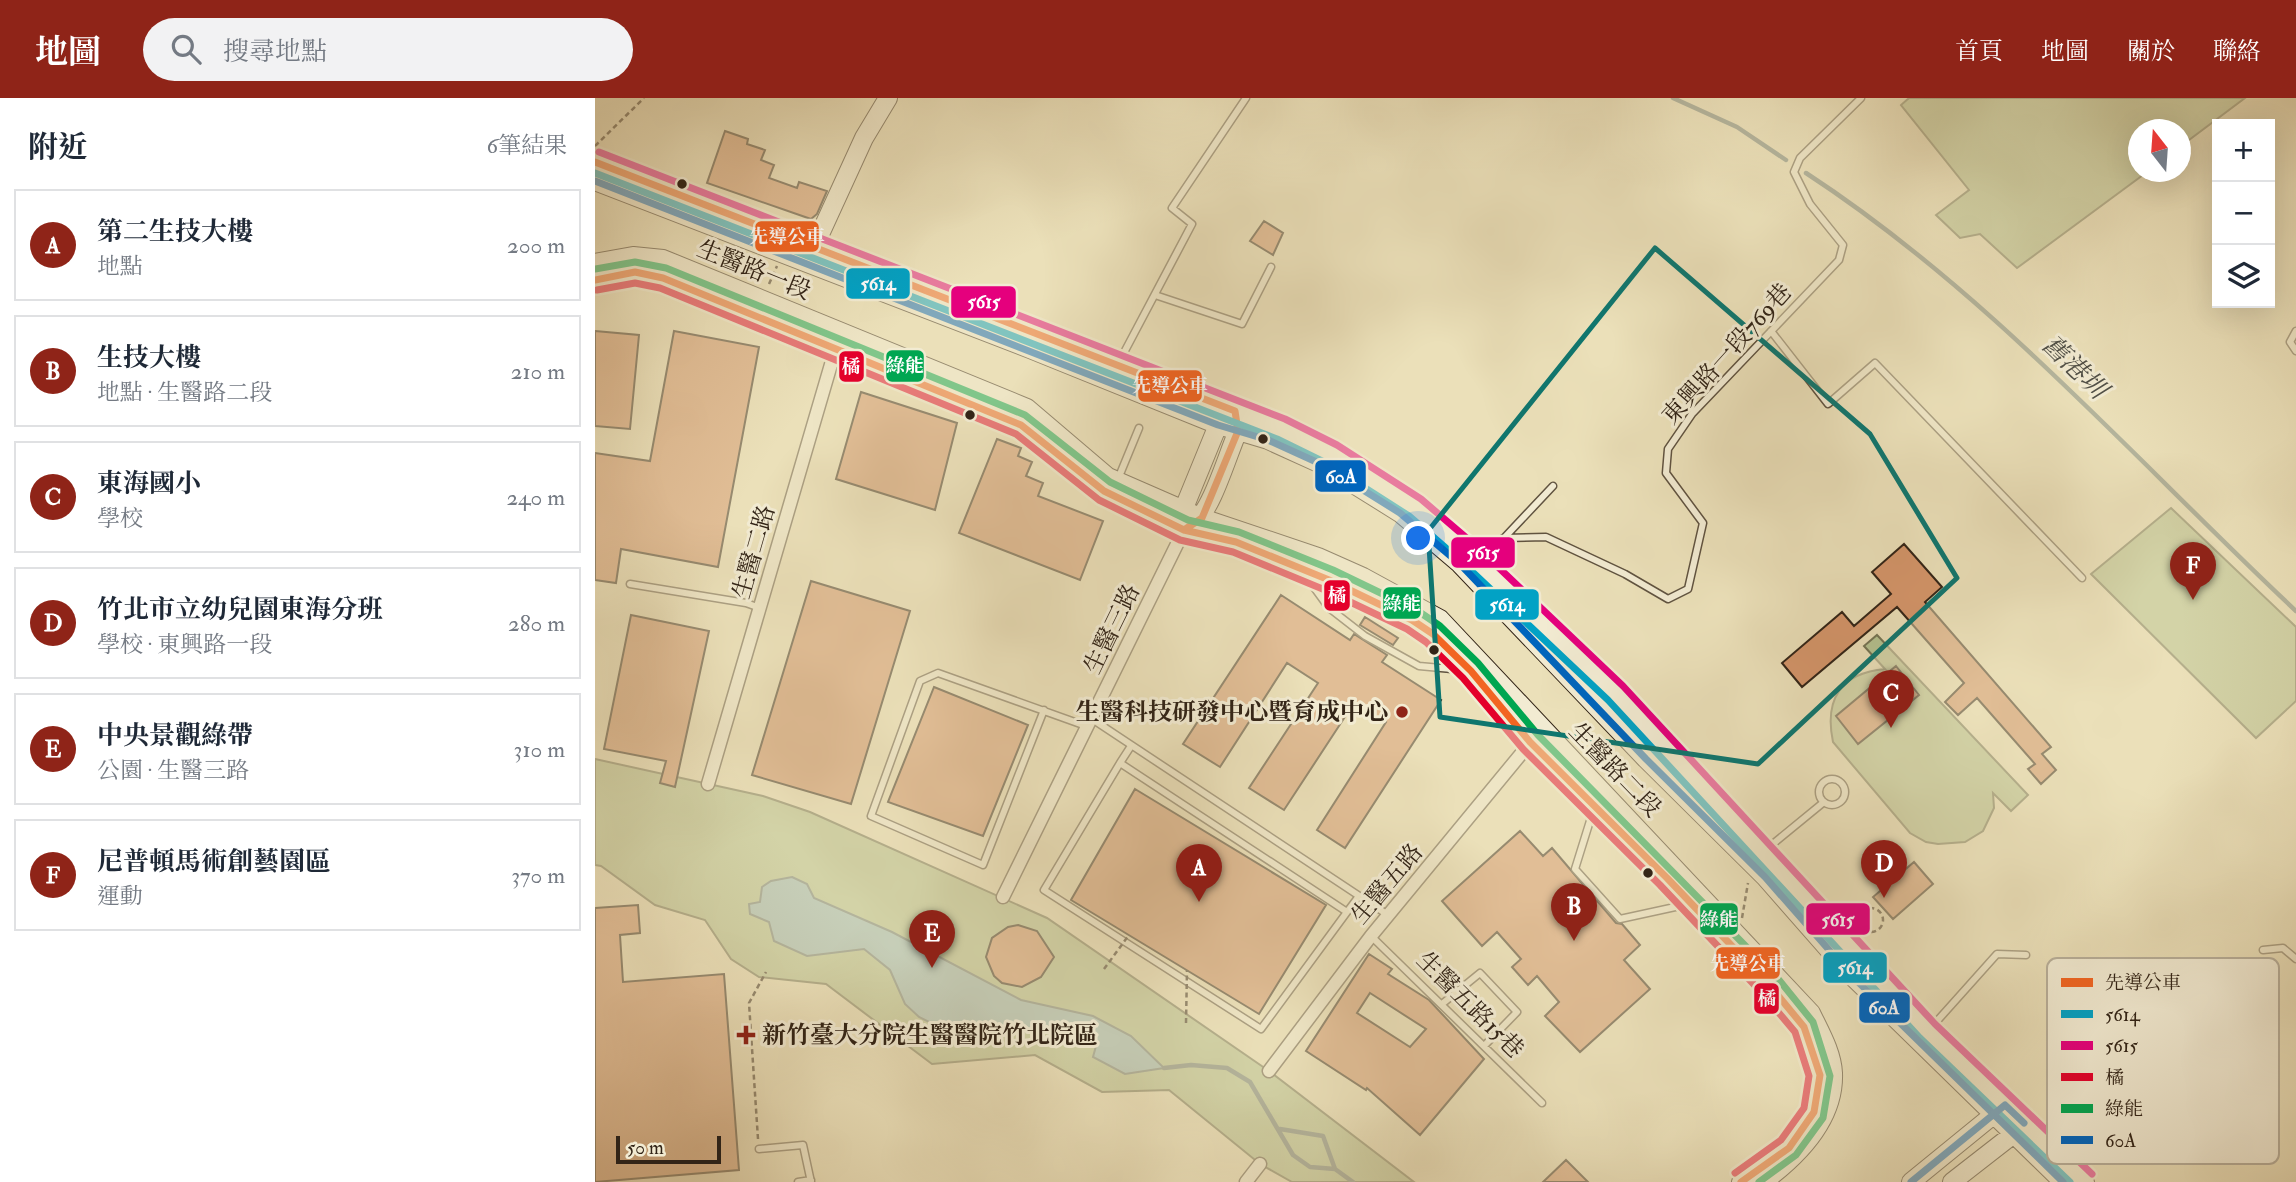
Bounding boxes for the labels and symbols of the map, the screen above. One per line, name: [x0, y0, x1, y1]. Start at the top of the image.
north arrow: [2128, 119, 2191, 182]
unlabelled marker: [675, 177, 689, 191]
line badge: 先導公車: [754, 220, 820, 253]
text: 先導公車: [749, 225, 825, 249]
street label: 生醫路一段: [693, 233, 815, 307]
line badge: 5614: [845, 267, 911, 300]
text: 5614: [861, 272, 897, 296]
street label: 東興路一段769巷: [1655, 277, 1799, 431]
line badge: 5615: [950, 285, 1017, 319]
text: 5615: [968, 290, 1001, 314]
water label: 舊港圳: [2035, 328, 2116, 408]
line badge: 綠能: [885, 349, 925, 383]
line badge: 橘: [838, 350, 865, 383]
text: 綠能: [886, 354, 924, 378]
text: 橘: [841, 355, 861, 379]
line badge: 先導公車: [1137, 369, 1203, 403]
text: 先導公車: [1132, 374, 1208, 398]
unlabelled marker: [963, 408, 977, 422]
unlabelled marker: [1256, 432, 1270, 446]
line badge: 60A: [1314, 459, 1367, 493]
text: 60A: [1325, 465, 1358, 489]
street label: 生醫二路: [726, 502, 782, 602]
your location: [1401, 521, 1435, 555]
line badge: 5615: [1450, 536, 1516, 569]
text: 5615: [1467, 541, 1500, 565]
pin: F: [2170, 542, 2216, 600]
street label: 生醫三路: [1077, 579, 1147, 679]
line badge: 橘: [1323, 579, 1351, 612]
text: 橘: [1327, 584, 1347, 608]
line badge: 綠能: [1382, 586, 1422, 620]
line badge: 5614: [1474, 588, 1540, 621]
text: 綠能: [1383, 592, 1421, 616]
text: 5614: [1490, 593, 1526, 617]
unlabelled marker: [1427, 643, 1441, 657]
pin: C: [1868, 670, 1914, 728]
place label: 生醫科技研發中心暨育成中心: [1076, 697, 1388, 728]
marker: 生醫科技研發中心暨育成中心: [1394, 704, 1410, 720]
street label: 生醫路二段: [1562, 716, 1668, 824]
street label: 生醫五路: [1344, 837, 1430, 931]
pin: D: [1861, 840, 1907, 898]
pin: A: [1176, 844, 1222, 902]
unlabelled marker: [1641, 866, 1655, 880]
pin: B: [1551, 883, 1597, 941]
line badge: 綠能: [1699, 902, 1739, 936]
line badge: 5615: [1805, 902, 1871, 936]
text: 綠能: [1700, 908, 1738, 932]
text: 5615: [1822, 908, 1855, 932]
pin: E: [909, 910, 955, 968]
street label: 生醫五路15巷: [1410, 945, 1530, 1065]
line badge: 先導公車: [1715, 946, 1781, 980]
line badge: 5614: [1822, 951, 1888, 984]
text: 先導公車: [1710, 952, 1786, 976]
text: 5614: [1838, 956, 1874, 980]
legend: [2047, 958, 2279, 1164]
text: 先導公車: [2105, 971, 2181, 995]
line badge: 橘: [1753, 982, 1780, 1015]
text: 橘: [1757, 987, 1777, 1011]
line badge: 60A: [1858, 991, 1911, 1024]
text: 60A: [1868, 996, 1901, 1020]
text: 5614: [2105, 1003, 2141, 1027]
place label: 新竹臺大分院生醫醫院竹北院區: [762, 1020, 1098, 1051]
marker: 新竹臺大分院生醫醫院竹北院區: [736, 1025, 756, 1045]
text: 5615: [2105, 1034, 2139, 1058]
text: 橘: [2105, 1066, 2124, 1090]
text: 綠能: [2105, 1097, 2143, 1121]
text: 60A: [2105, 1129, 2136, 1153]
scale bar: [616, 1133, 721, 1165]

